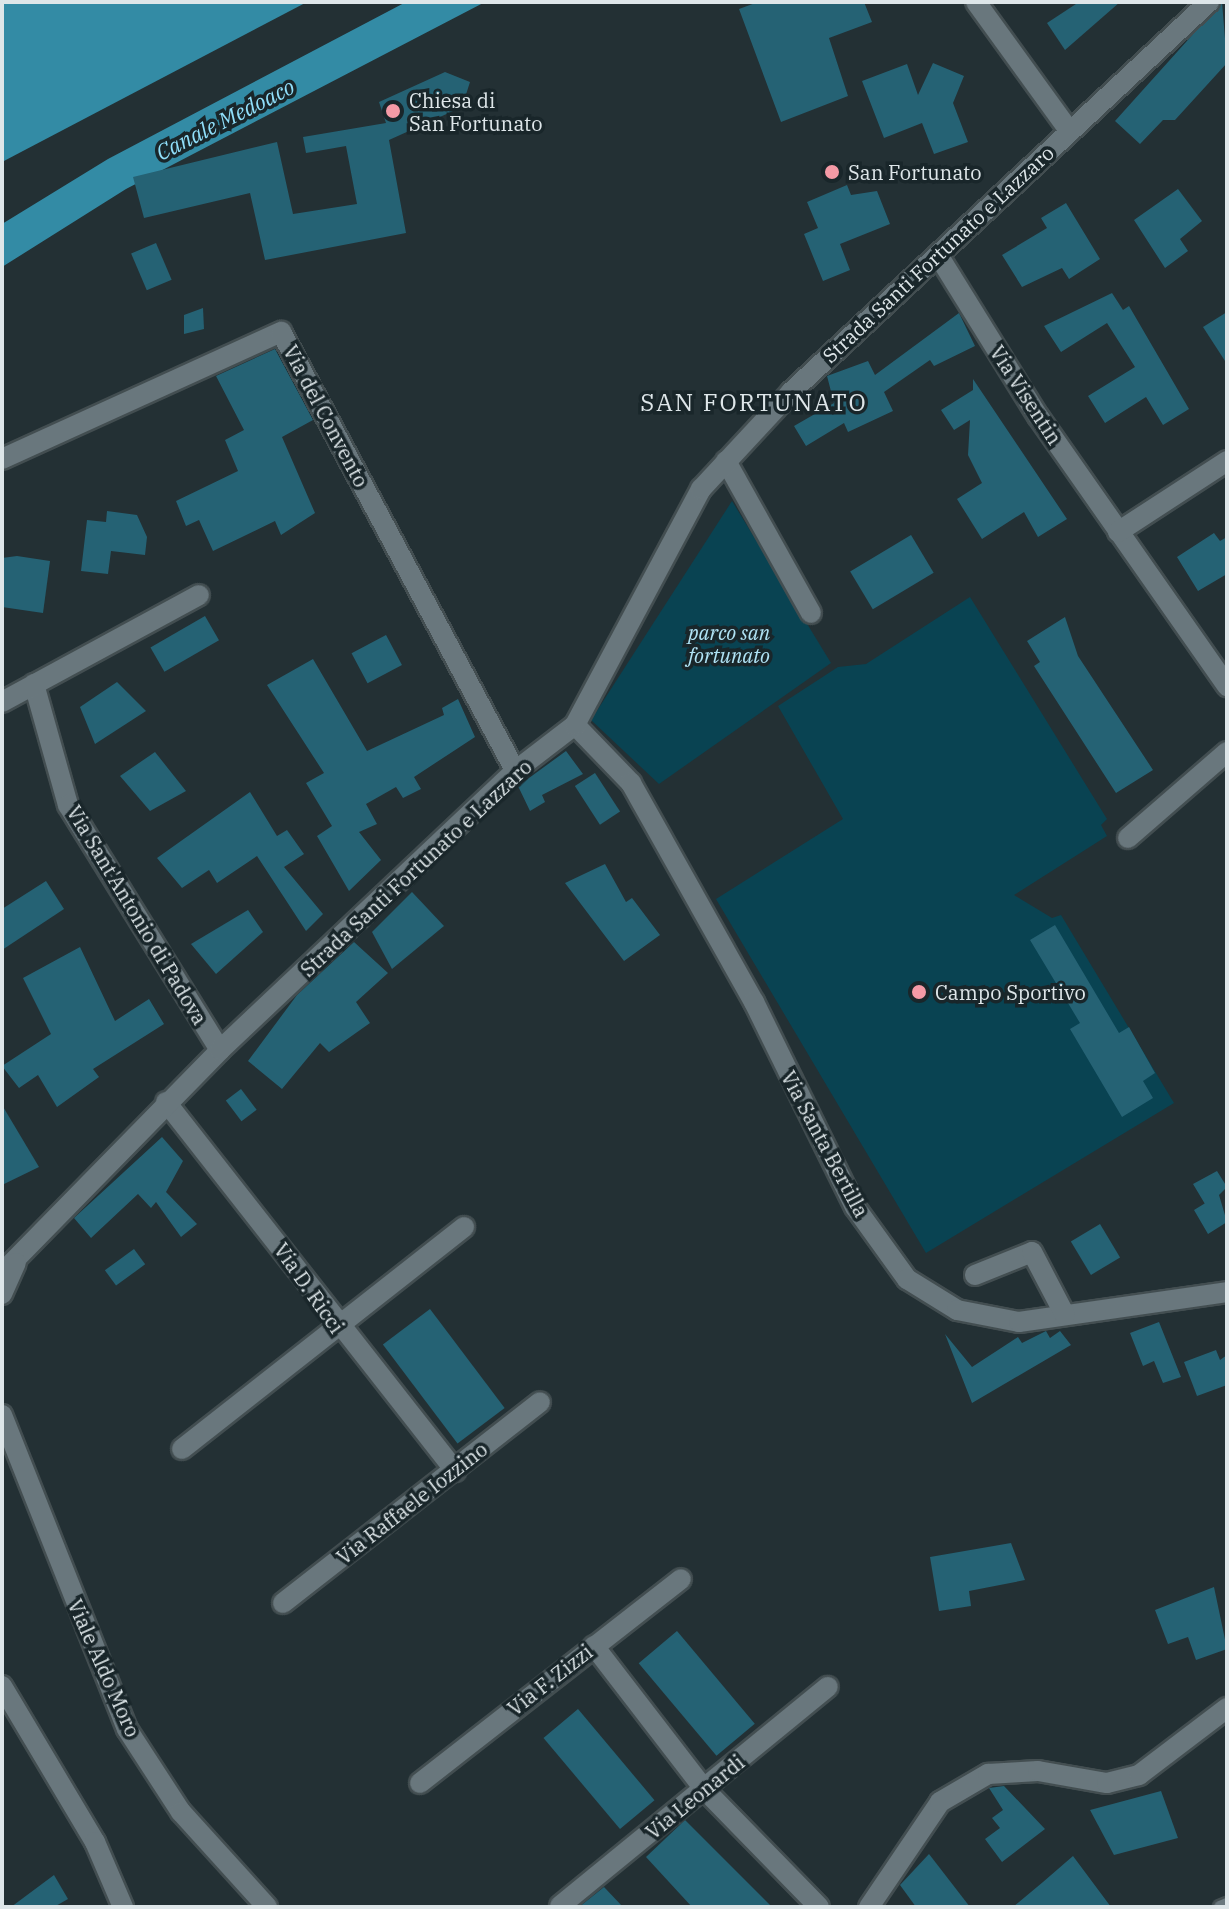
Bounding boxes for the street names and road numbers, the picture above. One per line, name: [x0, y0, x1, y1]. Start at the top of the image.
street label: Strada Santi Fortunato e Lazzaro: [817, 140, 1059, 368]
street label: Via del Convento: [279, 341, 373, 491]
street label: Via Visentin: [985, 341, 1067, 449]
street label: Strada Santi Fortunato e Lazzaro: [295, 754, 537, 982]
street label: Via Sant'Antonio di Padova: [62, 801, 212, 1029]
street label: Via Santa Bertilla: [776, 1067, 874, 1221]
street label: Via D. Ricci: [269, 1238, 349, 1338]
street label: Via Raffaele Iozzino: [332, 1437, 492, 1569]
street label: Viale Aldo Moro: [63, 1596, 145, 1740]
street label: Via F. Zizzi: [503, 1639, 597, 1721]
street label: Via Leonardi: [641, 1750, 749, 1844]

